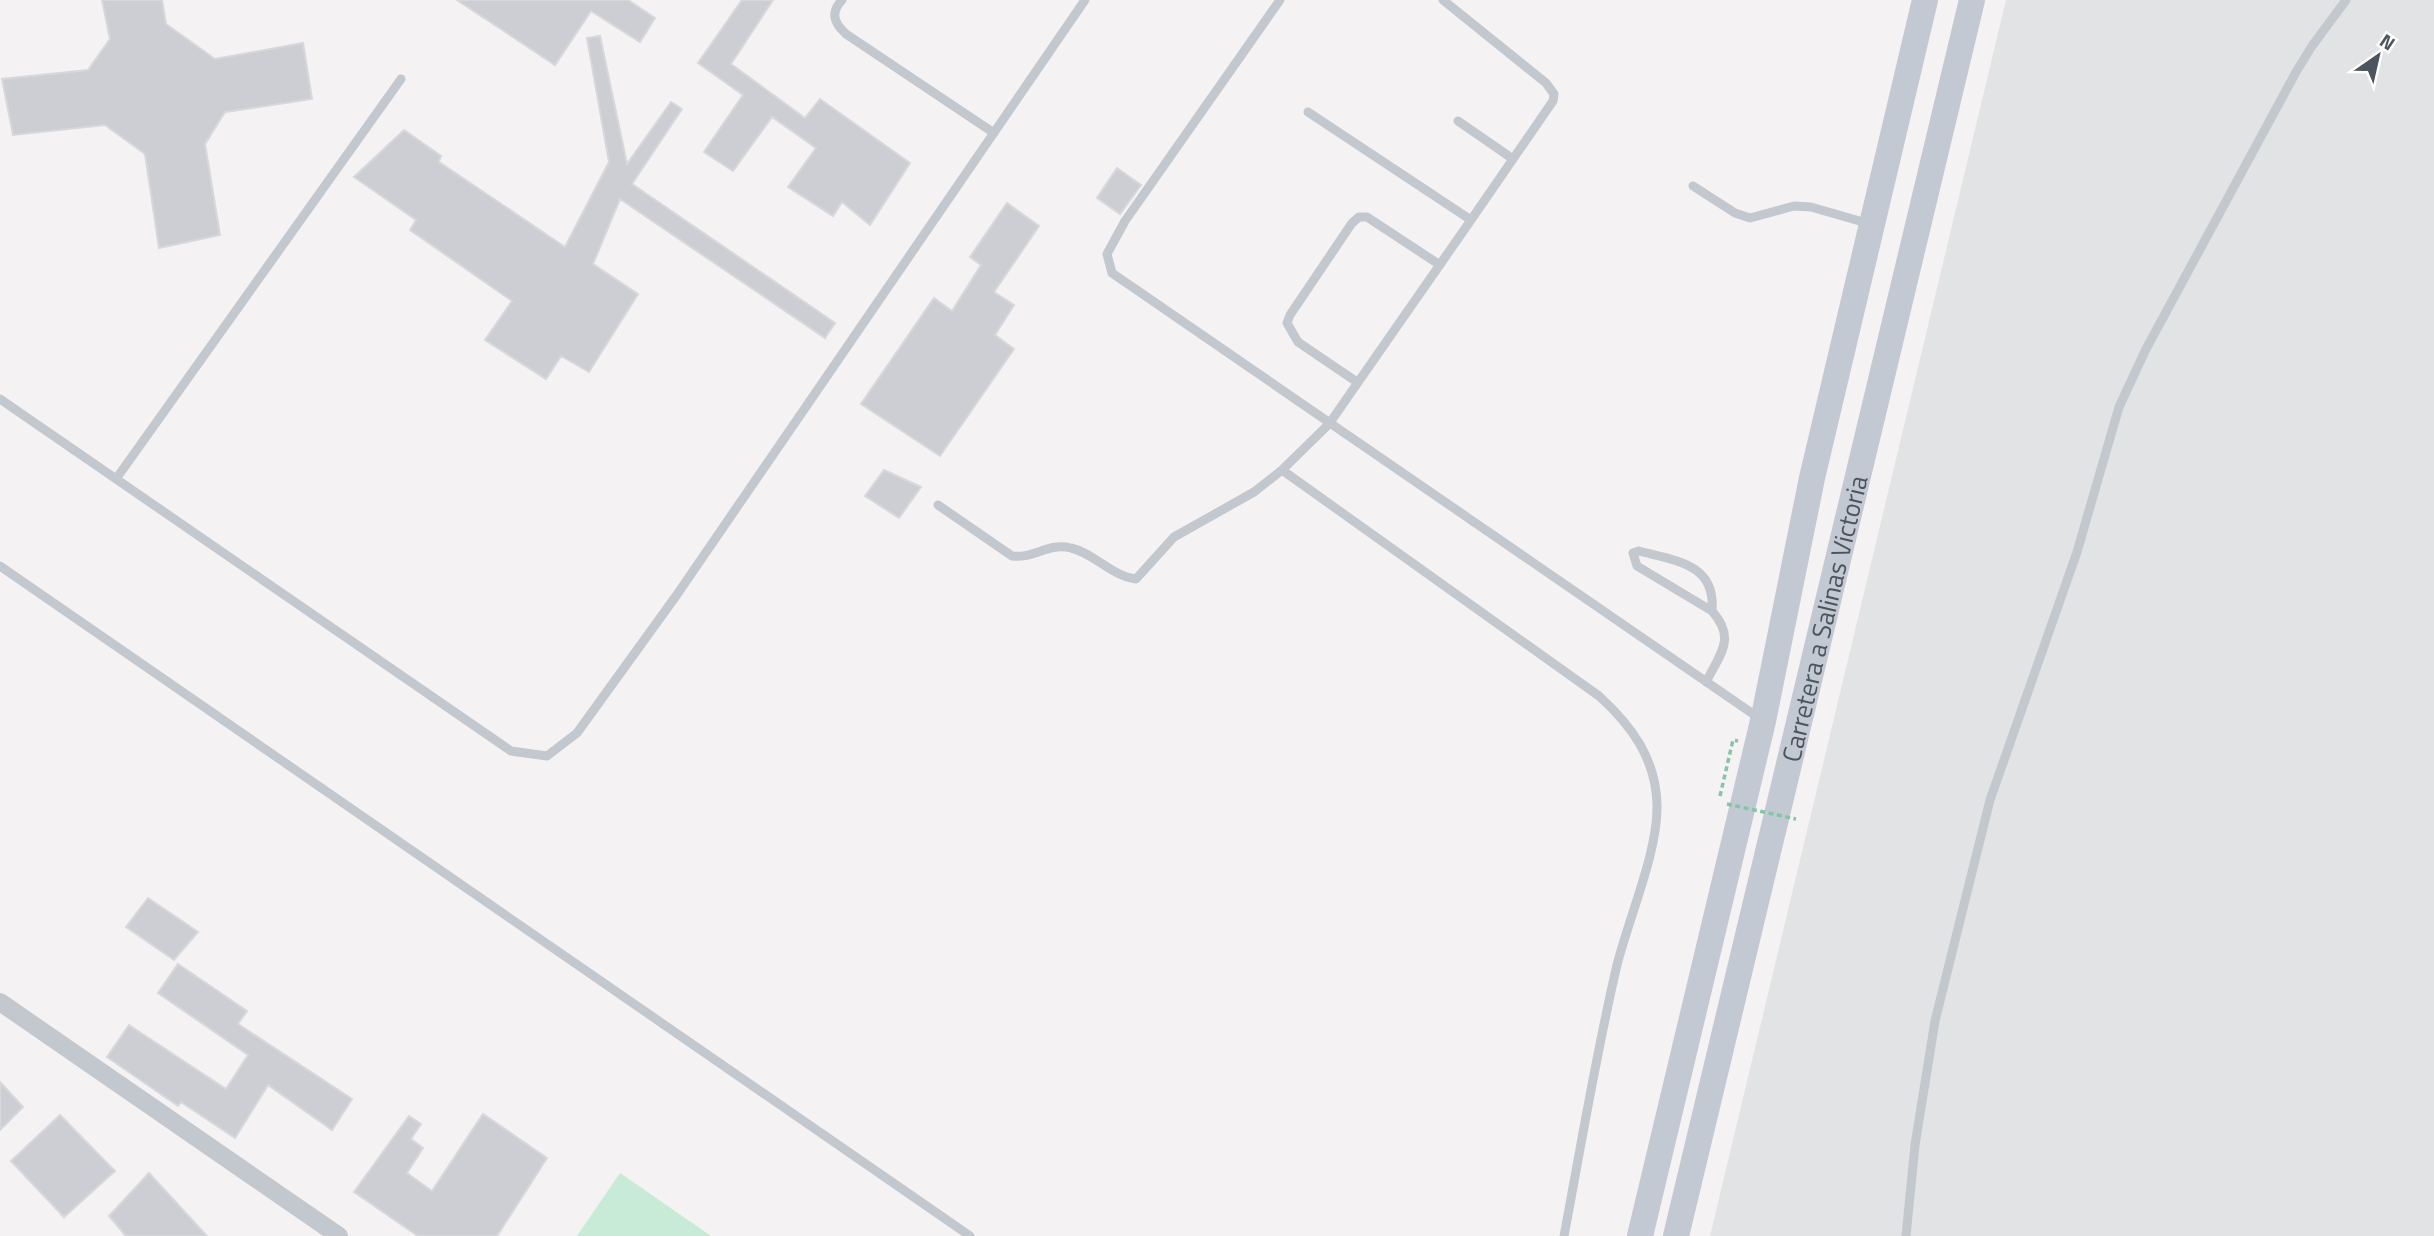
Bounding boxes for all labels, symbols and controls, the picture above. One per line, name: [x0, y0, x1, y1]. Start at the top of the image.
north arrow: [2343, 21, 2413, 91]
text: N: [2374, 26, 2401, 57]
street label: Carretera a Salinas Victoria: [1771, 471, 1877, 766]

